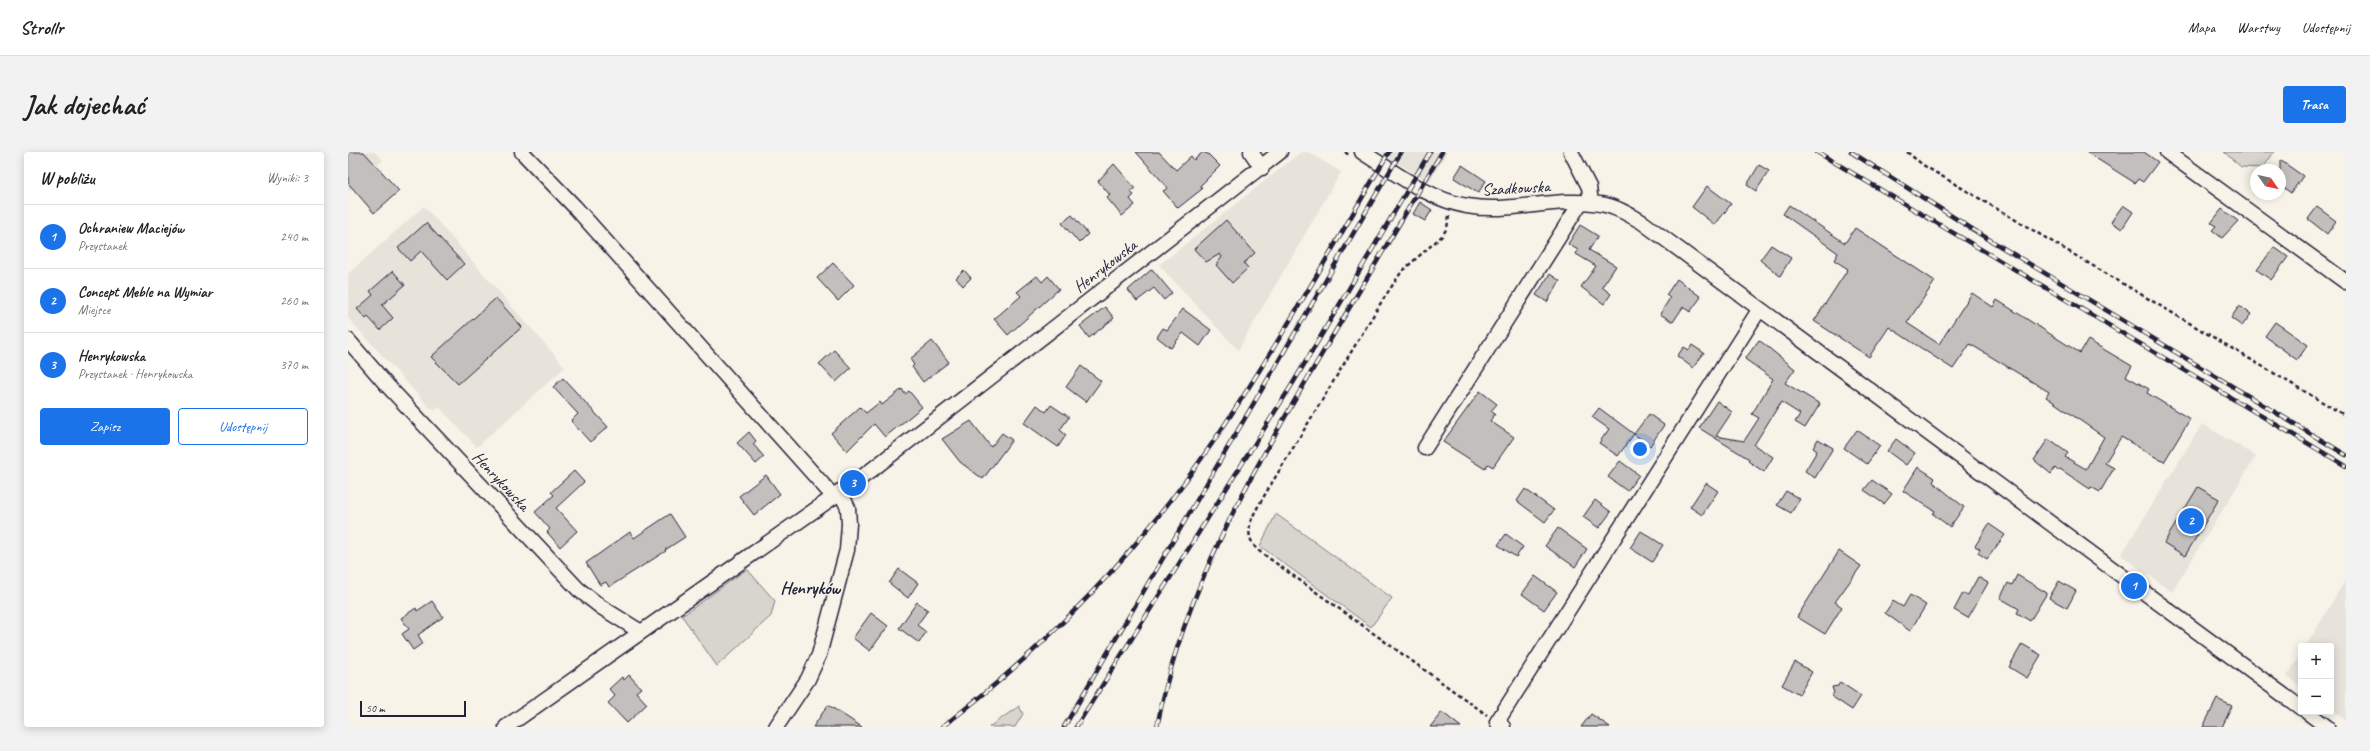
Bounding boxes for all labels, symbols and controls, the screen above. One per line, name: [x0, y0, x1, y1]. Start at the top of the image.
text: Strollr: [20, 16, 63, 40]
text: Mapa: [2188, 19, 2215, 36]
text: Warstwy: [2237, 19, 2280, 36]
text: Udostępnij: [2302, 19, 2350, 36]
button: Trasa: [2283, 86, 2346, 123]
text: Jak dojechać: [24, 87, 145, 122]
north arrow: [2250, 164, 2286, 200]
text: W pobliżu: [40, 168, 95, 189]
text: Wyniki: 3: [267, 170, 308, 186]
street label: Szadkowska: [1481, 176, 1553, 200]
text: Ochraniew Maciejów: [78, 219, 184, 238]
text: 1: [50, 229, 56, 245]
text: 240 m: [280, 229, 308, 245]
street label: Henrykowska: [1069, 234, 1142, 297]
text: Przystanek: [78, 238, 126, 254]
text: Concept Meble na Wymiar: [78, 283, 212, 302]
text: 2: [50, 293, 56, 309]
text: 260 m: [280, 293, 308, 309]
text: Miejsce: [78, 302, 110, 318]
text: Henrykowska: [78, 347, 145, 366]
text: 3: [50, 357, 56, 373]
text: 370 m: [280, 357, 308, 373]
text: Przystanek · Henrykowska: [78, 366, 192, 382]
button: Zapisz: [40, 408, 170, 445]
button: Udostępnij: [178, 408, 308, 445]
your location: [1630, 439, 1650, 459]
street label: Henrykowska: [468, 447, 536, 517]
pin: 3: [840, 468, 866, 498]
pin: 2: [2178, 506, 2204, 536]
pin: 1: [2121, 571, 2147, 601]
district label: Henryków: [780, 577, 841, 599]
map controls: [2298, 643, 2334, 715]
button: +: [2298, 643, 2334, 679]
button: −: [2298, 679, 2334, 715]
scale bar: [360, 699, 466, 718]
text: 50 m: [366, 701, 385, 715]

